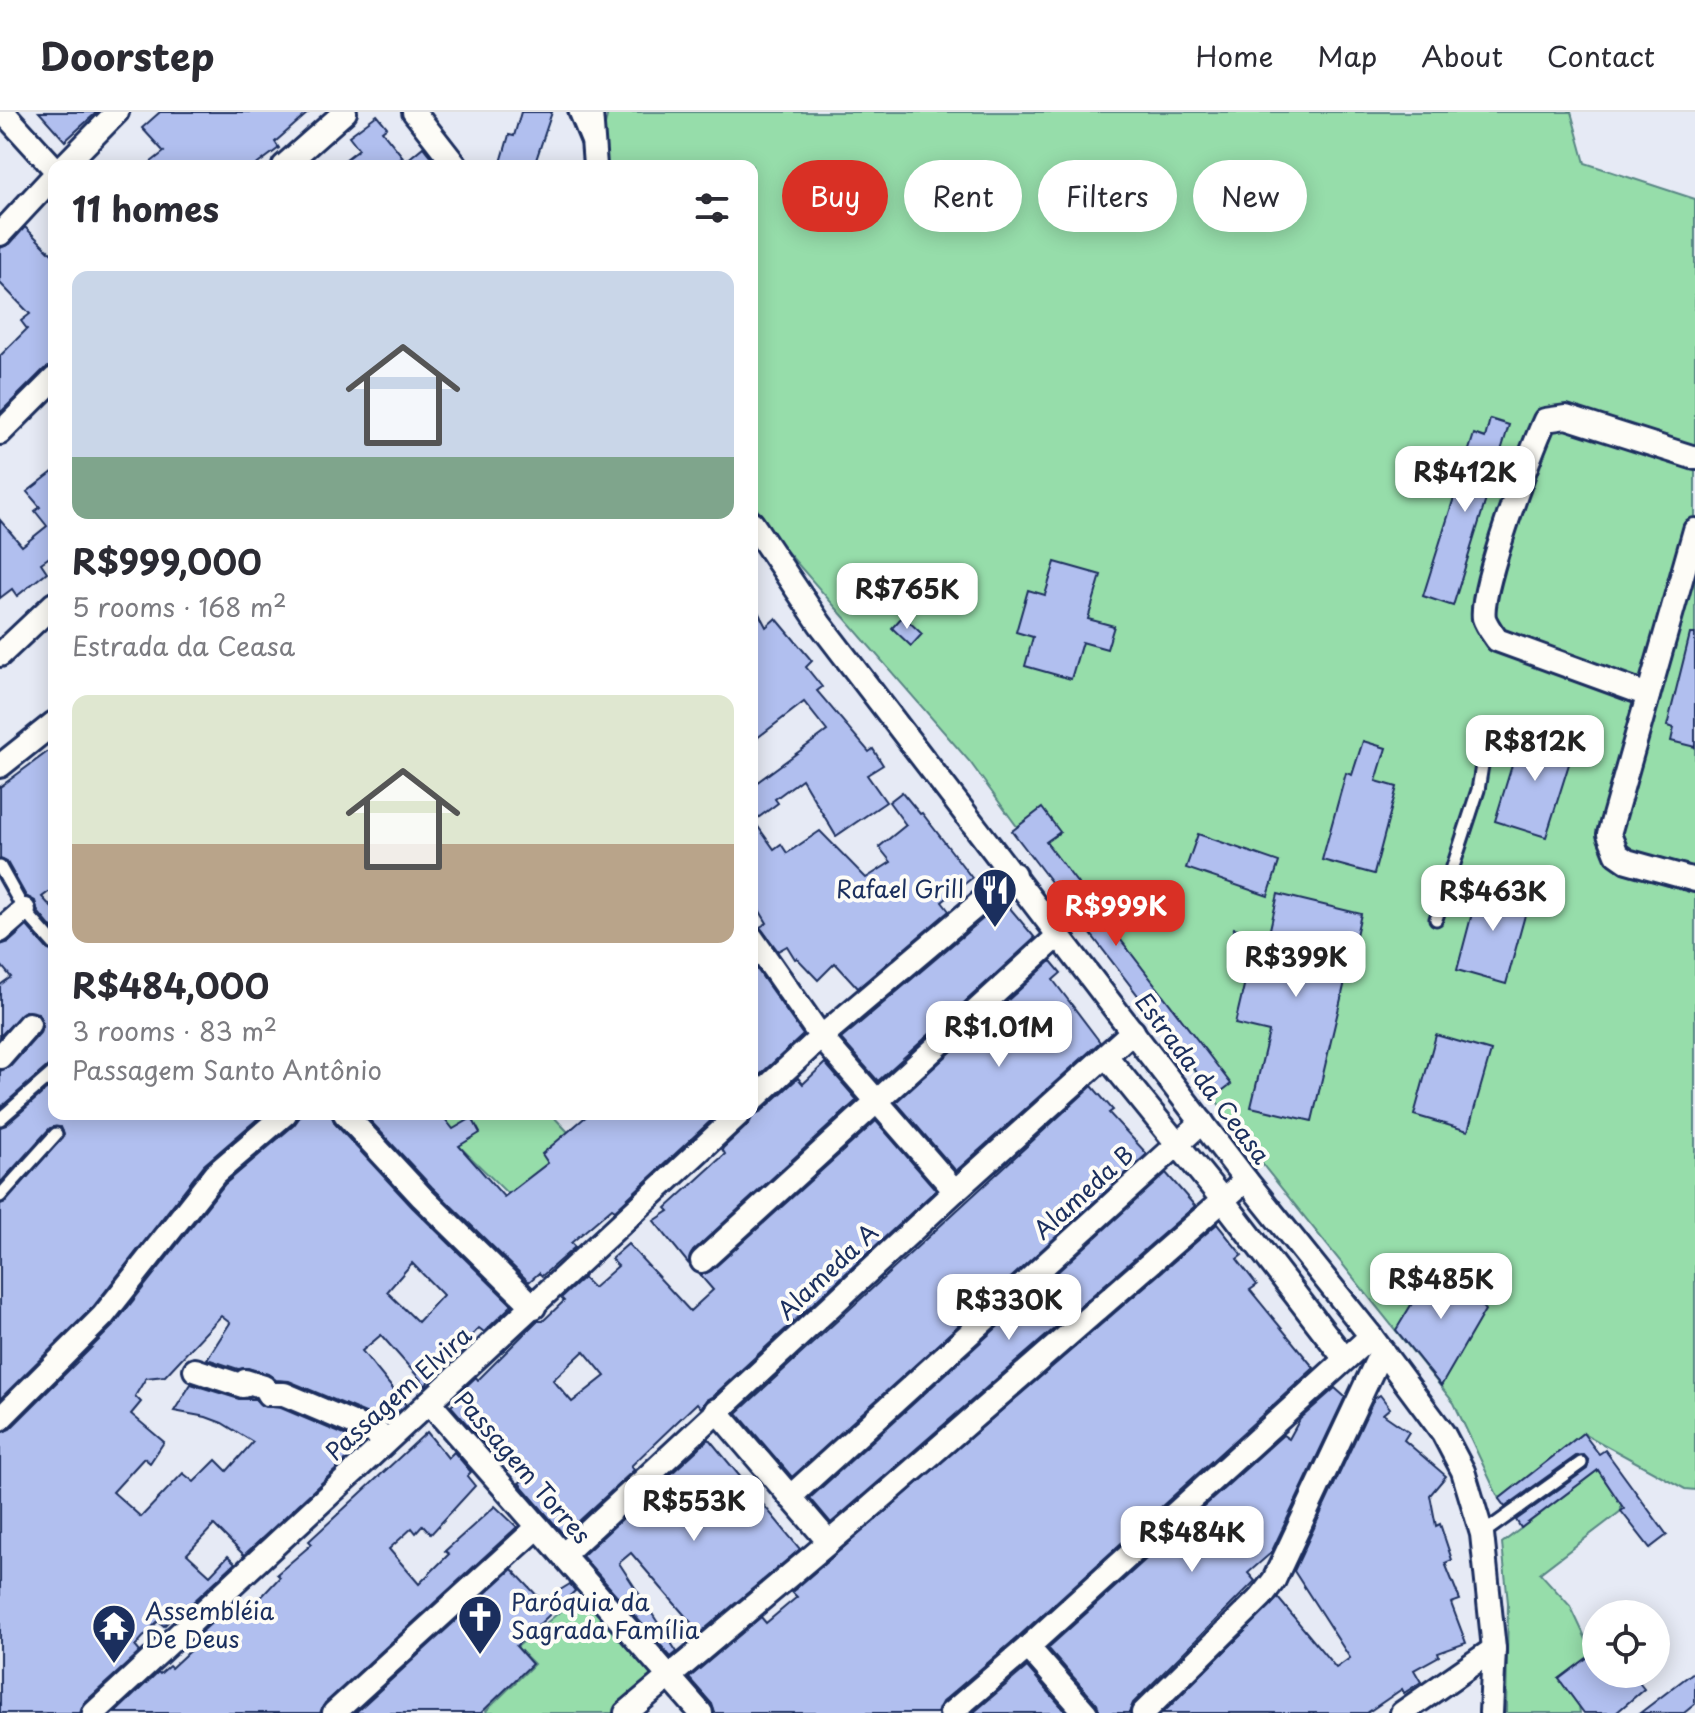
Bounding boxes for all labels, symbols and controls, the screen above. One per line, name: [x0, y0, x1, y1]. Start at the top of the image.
text: Doorstep: [40, 27, 215, 84]
text: Home: [1195, 34, 1273, 77]
text: Map: [1317, 34, 1377, 77]
text: About: [1421, 34, 1503, 77]
text: Contact: [1547, 34, 1655, 77]
chip: Buy: [782, 160, 888, 232]
chip: Rent: [904, 160, 1022, 232]
chip: Filters: [1038, 160, 1177, 232]
chip: New: [1193, 160, 1307, 232]
text: 11 homes: [72, 182, 219, 234]
icon: filters: [690, 186, 734, 230]
icon: home: [331, 323, 475, 467]
pin: R$412K: [1400, 446, 1530, 514]
text: R$412K: [1413, 452, 1517, 491]
text: R$999,000: [72, 535, 262, 587]
pin: R$765K: [842, 563, 972, 631]
text: R$765K: [855, 569, 959, 608]
text: 5 rooms · 168 m²: [72, 587, 287, 626]
text: Estrada da Ceasa: [72, 626, 295, 665]
pin: R$812K: [1470, 715, 1600, 783]
text: R$812K: [1484, 721, 1586, 760]
icon: home: [331, 747, 475, 891]
pin: R$463K: [1428, 865, 1558, 933]
restaurant icon: Rafael Grill: [971, 866, 1019, 929]
place label: Rafael Grill: [836, 870, 964, 906]
text: R$463K: [1439, 871, 1547, 910]
pin: R$999K: [1051, 880, 1181, 948]
text: R$999K: [1065, 886, 1167, 925]
pin: R$399K: [1231, 931, 1361, 999]
text: R$399K: [1245, 937, 1347, 976]
text: R$484,000: [72, 959, 269, 1011]
street label: Estrada da Ceasa: [1127, 985, 1280, 1171]
pin: R$1.01M: [925, 1001, 1073, 1069]
text: R$1.01M: [944, 1007, 1054, 1046]
text: 3 rooms · 83 m²: [72, 1011, 277, 1050]
text: Passagem Santo Antônio: [72, 1050, 382, 1089]
street label: Alameda B: [1024, 1136, 1141, 1247]
street label: Alameda A: [768, 1214, 885, 1327]
pin: R$485K: [1376, 1253, 1506, 1321]
text: R$485K: [1388, 1259, 1494, 1298]
pin: R$330K: [944, 1274, 1074, 1342]
text: R$330K: [955, 1280, 1063, 1319]
street label: Passagem Elvira: [317, 1317, 479, 1468]
street label: Passagem Torres: [447, 1382, 600, 1551]
pin: R$553K: [629, 1475, 759, 1543]
text: R$553K: [642, 1481, 746, 1520]
pin: R$484K: [1127, 1506, 1257, 1574]
text: R$484K: [1139, 1512, 1245, 1551]
place label: Paróquia da Sagrada Família: [511, 1583, 700, 1647]
place label: Assembléia De Deus: [145, 1592, 275, 1656]
church icon: Paróquia da Sagrada Família: [456, 1593, 504, 1656]
map controls: [1582, 1600, 1670, 1688]
button: locate: [1582, 1600, 1670, 1688]
temple icon: Assembléia De Deus: [90, 1602, 138, 1665]

